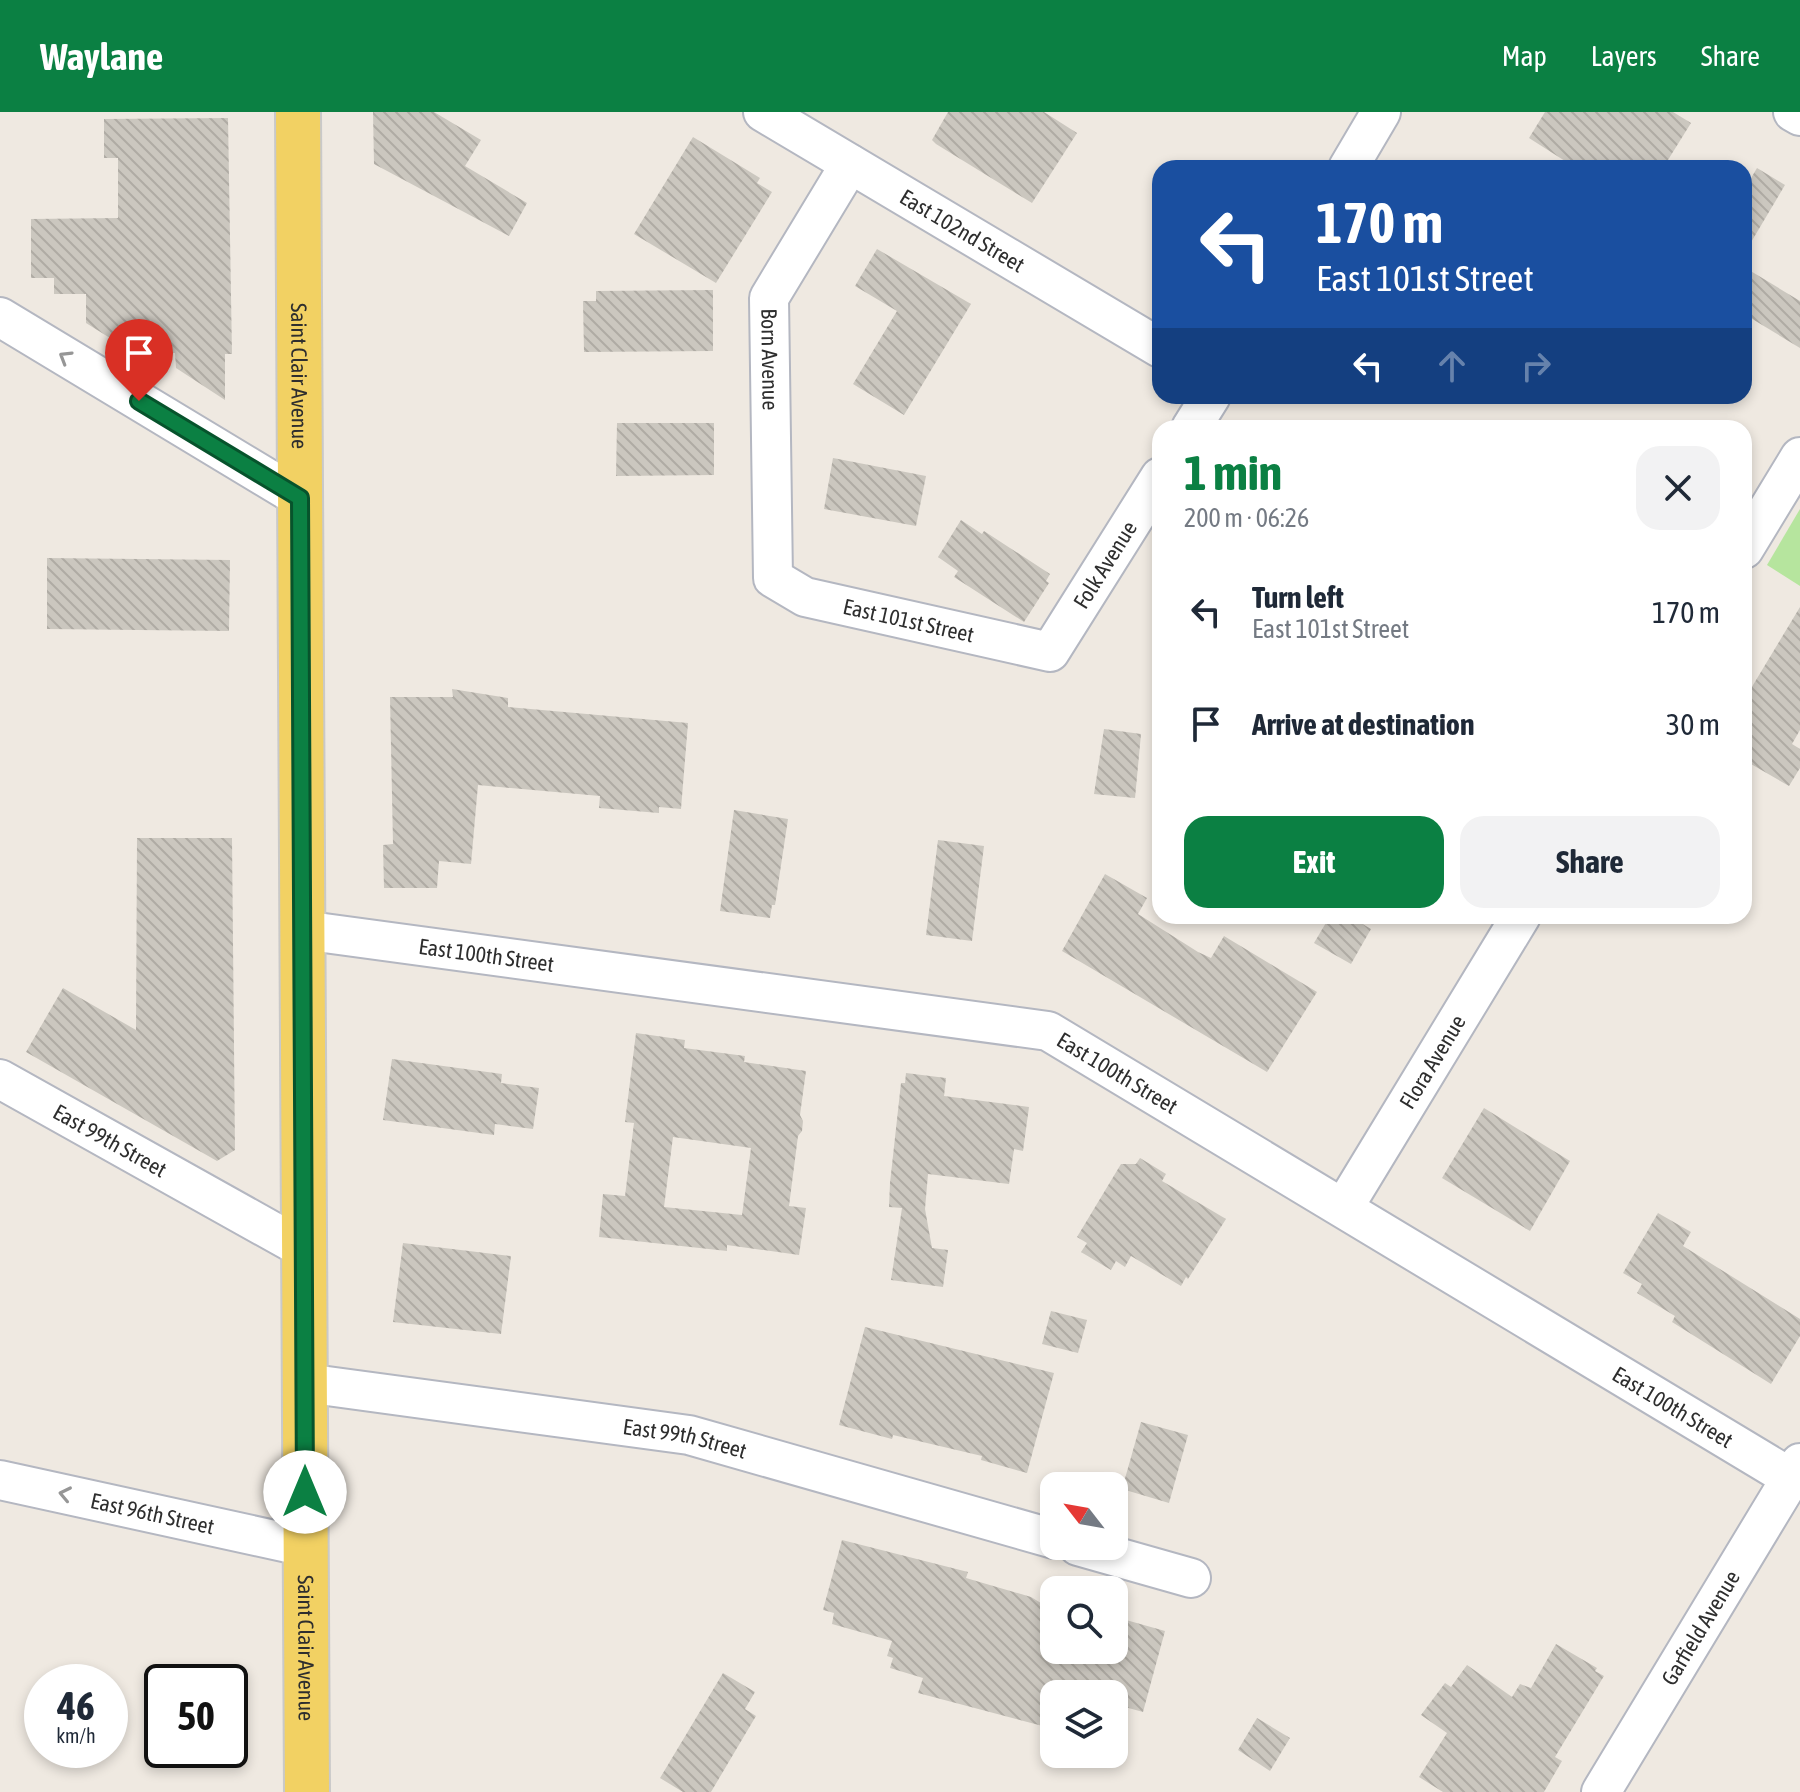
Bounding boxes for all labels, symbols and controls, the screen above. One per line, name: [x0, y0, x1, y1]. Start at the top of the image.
text: Waylane: [40, 35, 163, 78]
text: Map: [1502, 40, 1547, 72]
text: Layers: [1591, 40, 1657, 72]
text: Share: [1701, 40, 1760, 72]
street label: East 102nd Street: [896, 184, 1029, 278]
text: 170 m: [1316, 191, 1443, 255]
icon: left: [1184, 192, 1288, 296]
text: East 101st Street: [1316, 257, 1534, 299]
street label: Saint Clair Avenue: [286, 303, 313, 449]
street label: Born Avenue: [756, 308, 784, 411]
pin: [105, 319, 173, 401]
icon: arrive: [117, 331, 161, 375]
icon: left: [1346, 344, 1390, 388]
icon: ahead: [1430, 344, 1474, 388]
icon: right: [1514, 344, 1558, 388]
one-way arrow: [59, 351, 74, 367]
text: 1 min: [1184, 445, 1282, 500]
button: close: [1636, 446, 1720, 530]
text: 200 m · 06:26: [1184, 503, 1309, 533]
street label: Folk Avenue: [1068, 516, 1142, 613]
text: Turn left: [1252, 580, 1344, 614]
icon: left: [1184, 590, 1228, 634]
street label: East 101st Street: [841, 593, 976, 648]
text: 170 m: [1652, 595, 1720, 629]
text: East 101st Street: [1252, 614, 1409, 644]
icon: arrive: [1184, 702, 1228, 746]
text: Arrive at destination: [1252, 707, 1474, 741]
text: 30 m: [1666, 707, 1720, 741]
button: Exit: [1184, 816, 1444, 908]
button: Share: [1460, 816, 1720, 908]
street label: East 100th Street: [417, 933, 556, 977]
street label: Flora Avenue: [1394, 1010, 1471, 1113]
street label: East 100th Street: [1053, 1027, 1183, 1119]
street label: East 99th Street: [49, 1098, 171, 1183]
street label: East 100th Street: [1608, 1361, 1738, 1453]
street label: East 99th Street: [621, 1413, 750, 1464]
position arrow: [263, 1450, 347, 1534]
north arrow: [1040, 1472, 1128, 1560]
map controls: [1040, 1472, 1128, 1768]
one-way arrow: [59, 1486, 73, 1503]
street label: East 96th Street: [88, 1487, 217, 1540]
street label: Garfield Avenue: [1656, 1566, 1745, 1690]
street label: Saint Clair Avenue: [293, 1575, 320, 1721]
button: search: [1040, 1576, 1128, 1664]
speed limit sign: 50: [144, 1664, 248, 1768]
button: layers: [1040, 1680, 1128, 1768]
text: 46: [57, 1683, 95, 1728]
text: km/h: [56, 1724, 96, 1747]

